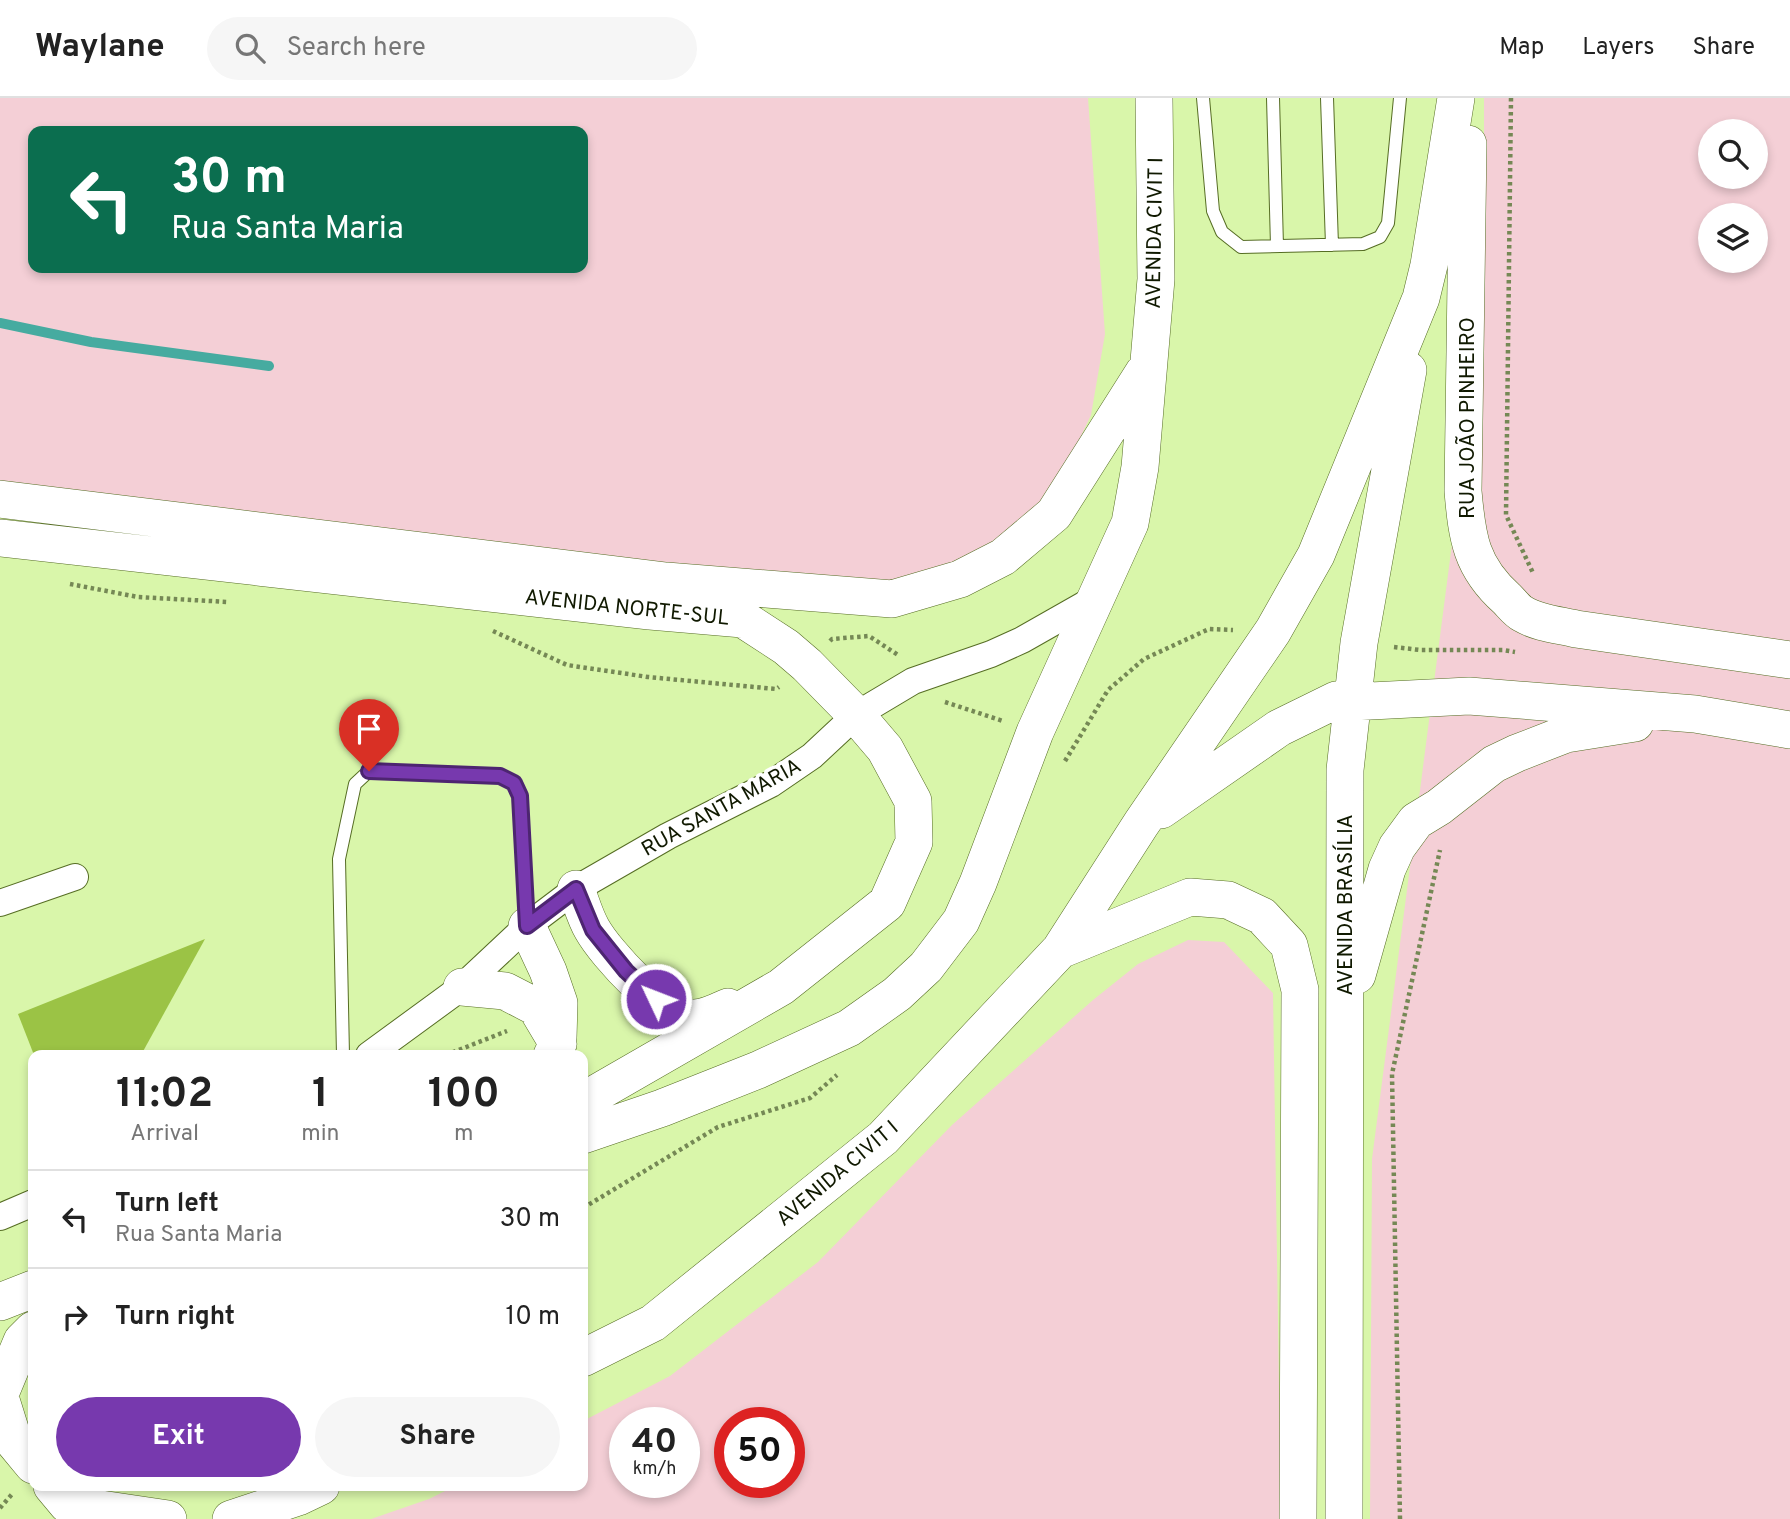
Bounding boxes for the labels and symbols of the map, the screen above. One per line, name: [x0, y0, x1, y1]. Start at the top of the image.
street label: AVENIDA CIVIT I: [1141, 157, 1170, 309]
street label: RUA JOÃO PINHEIRO: [1455, 317, 1482, 519]
street label: AVENIDA NORTE-SUL: [523, 584, 731, 633]
pin: [339, 699, 399, 771]
street label: RUA SANTA MARIA: [637, 753, 806, 863]
street label: AVENIDA BRASÍLIA: [1332, 814, 1360, 996]
position arrow: [619, 962, 693, 1036]
street label: AVENIDA CIVIT I: [771, 1115, 905, 1233]
speed limit sign: 50: [714, 1407, 805, 1498]

